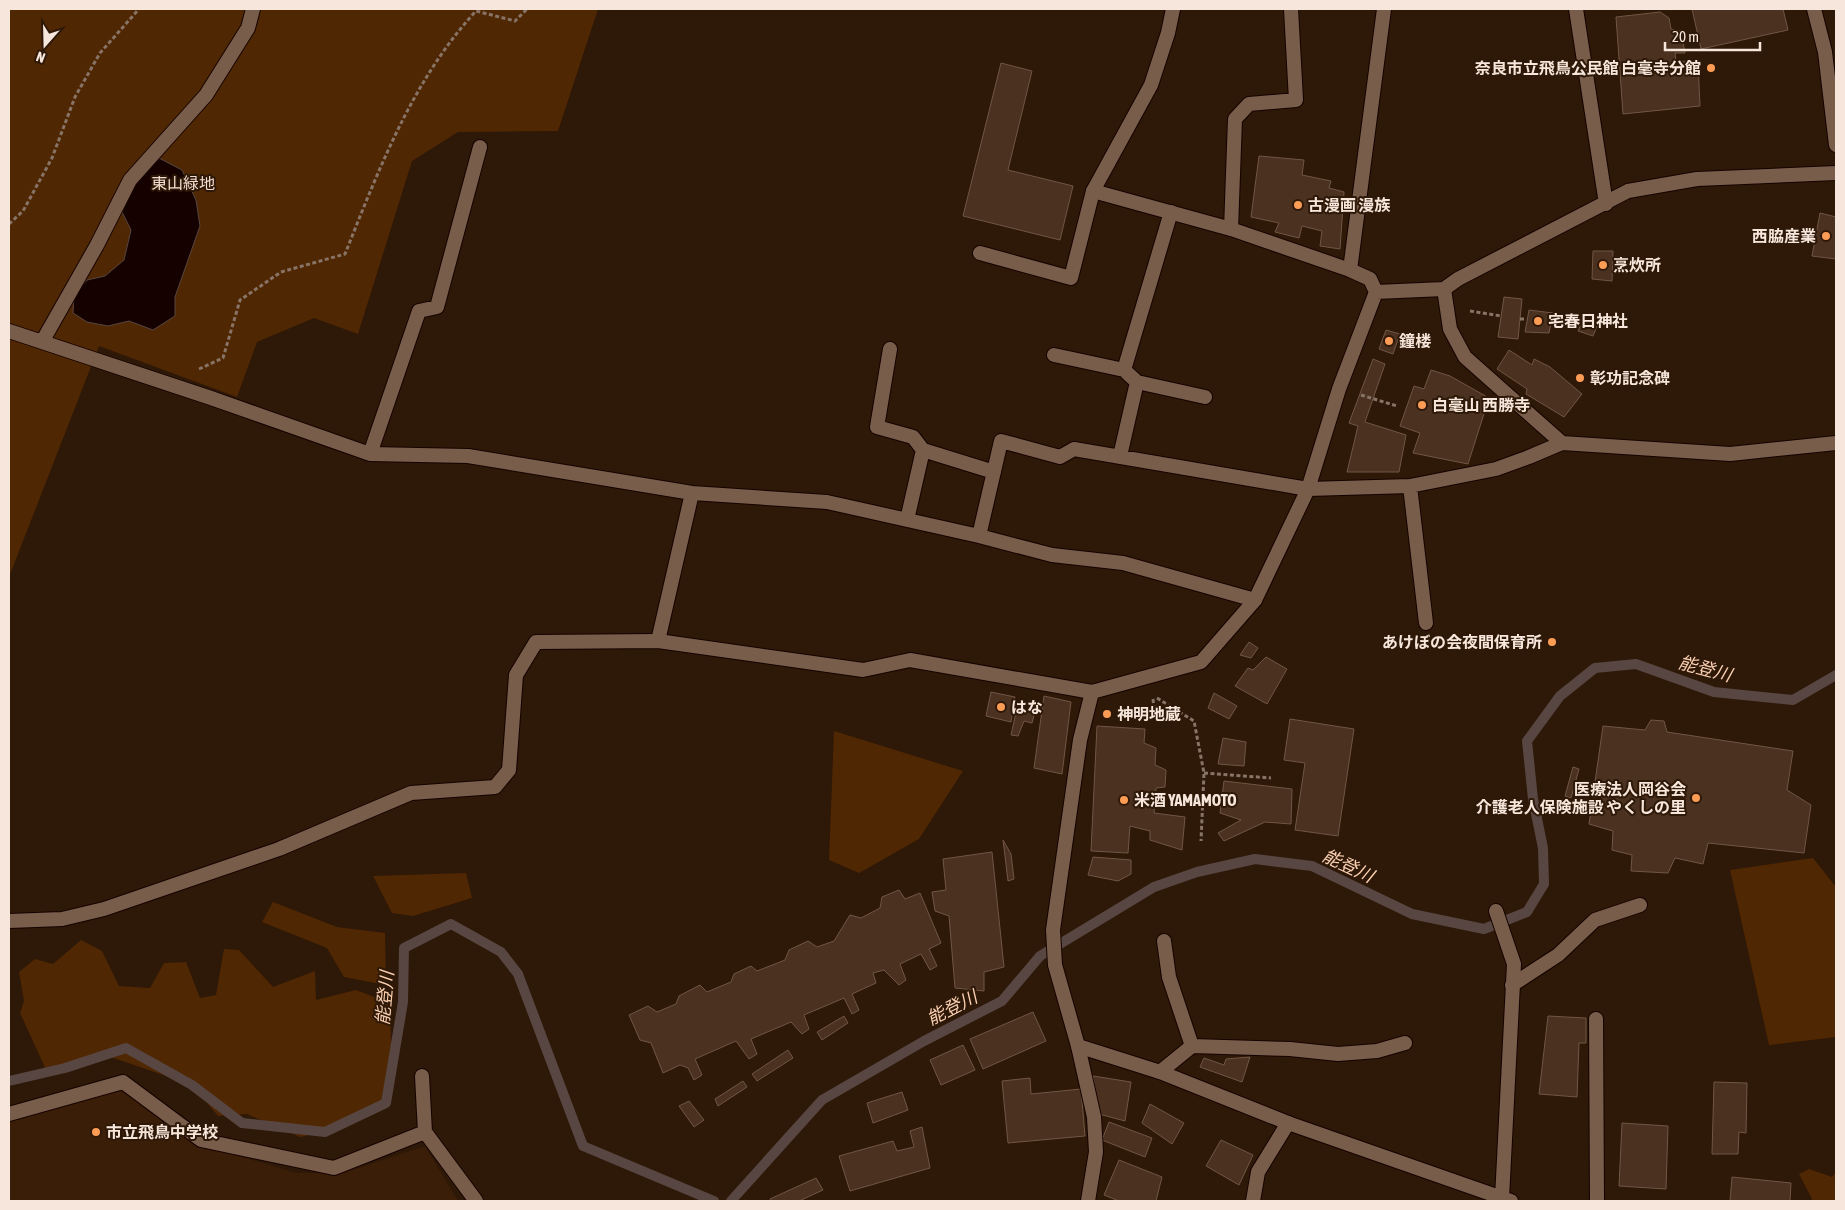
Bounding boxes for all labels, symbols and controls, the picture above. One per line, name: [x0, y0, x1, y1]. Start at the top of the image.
north arrow: [20, 20, 70, 70]
scale bar: [1665, 20, 1760, 52]
text: 20 m: [1672, 28, 1699, 45]
text: N: [34, 48, 47, 66]
place label: 奈良市立飛鳥公民館 白毫寺分館: [1475, 59, 1701, 77]
marker: 奈良市立飛鳥公民館 白毫寺分館: [1705, 62, 1717, 74]
park label: 東山緑地: [151, 174, 215, 192]
place label: 古漫画 漫族: [1308, 196, 1390, 214]
marker: 古漫画 漫族: [1292, 199, 1304, 211]
place label: 西脇産業: [1752, 227, 1816, 245]
marker: 西脇産業: [1820, 230, 1832, 242]
place label: 烹炊所: [1613, 256, 1661, 274]
marker: 烹炊所: [1597, 259, 1609, 271]
place label: 宅春日神社: [1548, 312, 1628, 330]
marker: 宅春日神社: [1532, 315, 1544, 327]
place label: 鐘楼: [1399, 332, 1432, 350]
marker: 鐘楼: [1383, 335, 1395, 347]
place label: 彰功記念碑: [1590, 369, 1670, 387]
marker: 彰功記念碑: [1574, 372, 1586, 384]
place label: 白毫山 西勝寺: [1432, 396, 1530, 414]
marker: 白毫山 西勝寺: [1416, 399, 1428, 411]
place label: あけぼの会夜間保育所: [1382, 633, 1542, 651]
marker: あけぼの会夜間保育所: [1546, 636, 1558, 648]
water label: 能登川: [1676, 651, 1736, 686]
place label: はな: [1011, 698, 1043, 716]
marker: はな: [995, 701, 1007, 713]
place label: 神明地蔵: [1117, 705, 1181, 723]
marker: 神明地蔵: [1101, 708, 1113, 720]
place label: 医療法人岡谷会 介護老人保険施設 やくしの里: [1476, 780, 1686, 816]
place label: 米酒 YAMAMOTO: [1134, 791, 1237, 809]
marker: 医療法人岡谷会 介護老人保険施設 やくしの里: [1690, 792, 1702, 804]
marker: 米酒 YAMAMOTO: [1118, 794, 1130, 806]
water label: 能登川: [1319, 845, 1379, 887]
water label: 能登川: [372, 968, 397, 1026]
water label: 能登川: [923, 985, 982, 1029]
place label: 市立飛鳥中学校: [106, 1123, 218, 1141]
marker: 市立飛鳥中学校: [90, 1126, 102, 1138]

